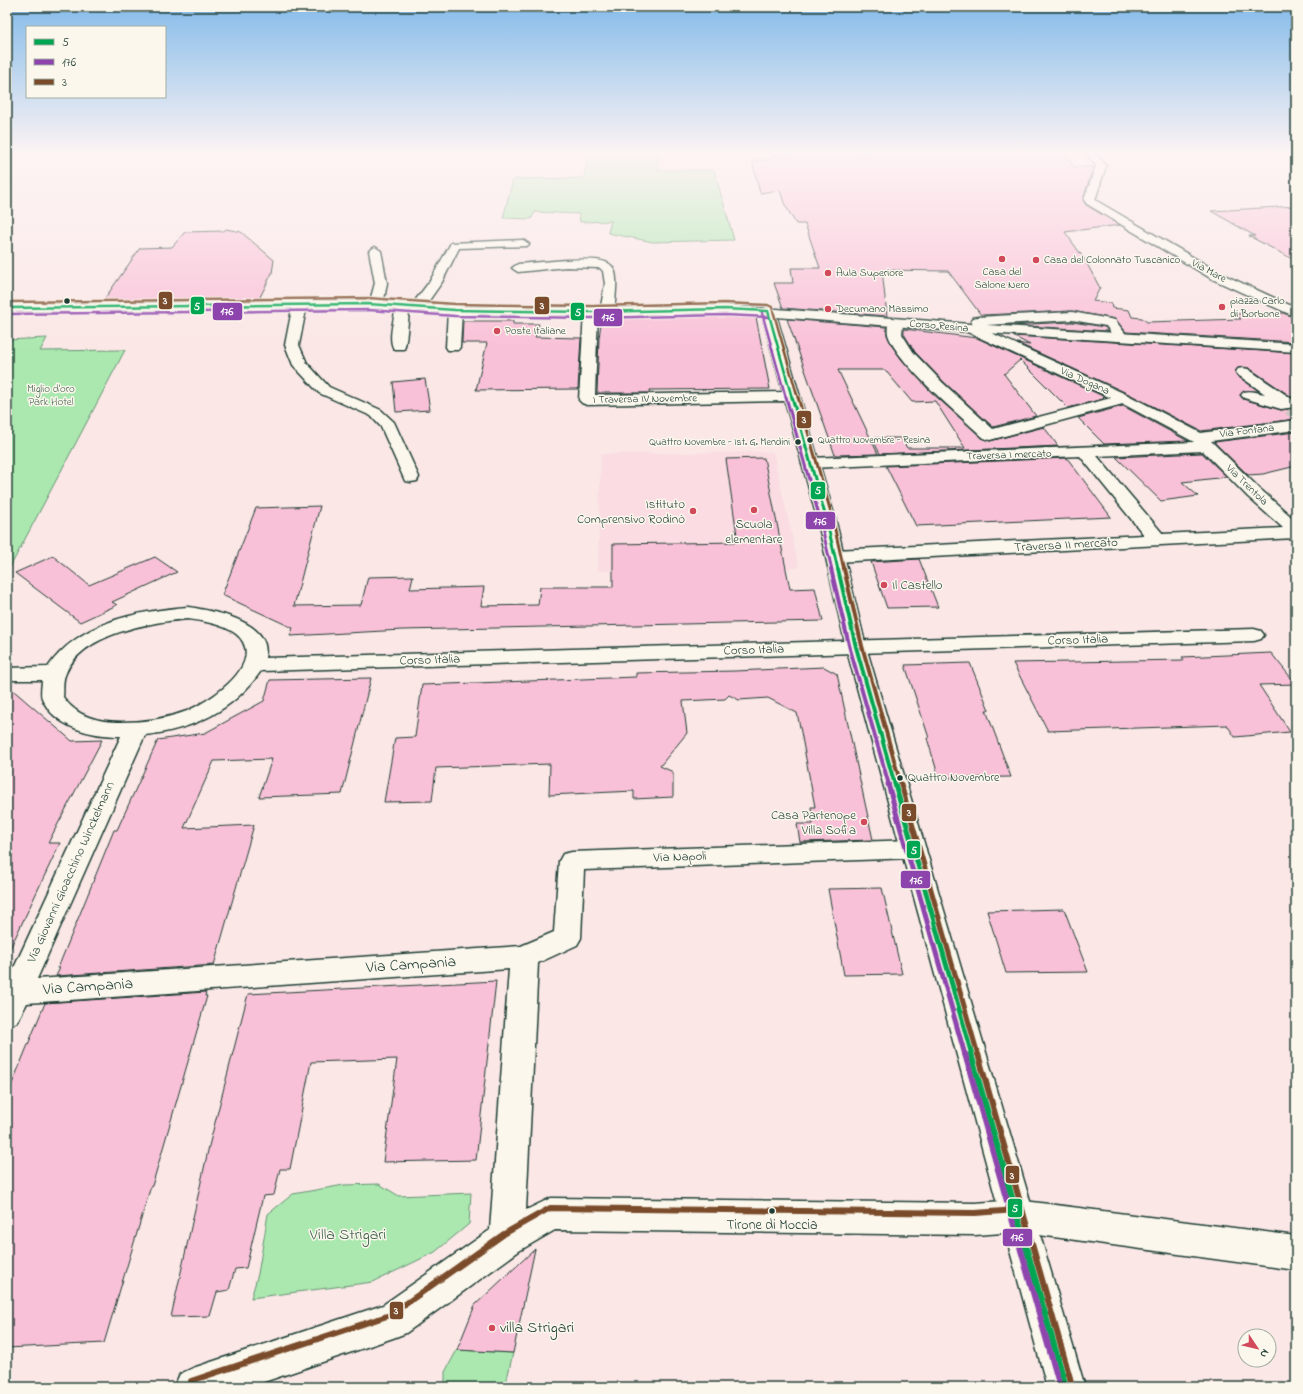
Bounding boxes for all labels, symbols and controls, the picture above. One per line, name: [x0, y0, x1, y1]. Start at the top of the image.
legend: [26, 26, 166, 98]
text: 5: [62, 34, 69, 52]
text: 176: [62, 54, 77, 72]
text: 3: [62, 74, 67, 92]
place label: Casa del Colonnato Tuscanico: [1044, 252, 1181, 268]
marker: Casa del Salone Nero: [997, 254, 1007, 264]
marker: Casa del Colonnato Tuscanico: [1031, 255, 1041, 265]
street label: Via Mare: [1188, 255, 1229, 287]
place label: Casa del Salone Nero: [974, 264, 1030, 293]
place label: Aula Superiore: [836, 265, 903, 281]
marker: Aula Superiore: [823, 268, 833, 278]
line badge: 3: [158, 291, 173, 310]
text: 3: [162, 293, 168, 309]
place label: piazza Carlo di Borbone: [1230, 293, 1285, 322]
unlabelled marker: [62, 296, 72, 306]
line badge: 5: [190, 296, 205, 315]
line badge: 3: [534, 296, 550, 315]
text: 3: [539, 298, 545, 314]
text: 5: [194, 299, 201, 315]
place label: Decumano Massimo: [835, 301, 929, 317]
line badge: 176: [212, 302, 243, 321]
line badge: 5: [570, 302, 585, 321]
marker: piazza Carlo di Borbone: [1217, 302, 1227, 312]
text: 176: [221, 304, 234, 320]
marker: Decumano Massimo: [823, 304, 833, 314]
text: 5: [575, 305, 582, 321]
line badge: 176: [593, 308, 623, 327]
text: 176: [602, 310, 615, 326]
street label: Corso Resina: [909, 315, 969, 337]
place label: Poste Italiane: [505, 323, 566, 339]
marker: Poste Italiane: [492, 326, 502, 336]
street label: Via Dogana: [1056, 363, 1112, 400]
park label: Miglio d'oro Park Hotel: [27, 381, 75, 410]
street label: I Traversa IV Novembre: [593, 390, 697, 408]
line badge: 3: [796, 410, 812, 429]
text: 3: [801, 412, 807, 428]
street label: Via Fontana: [1218, 420, 1275, 442]
place label: Quattro Novembre - Resina: [818, 433, 930, 448]
place label: Quattro Novembre - Ist. G. Mendini: [649, 435, 790, 450]
marker: Quattro Novembre - Resina: [805, 435, 815, 445]
marker: Quattro Novembre - Ist. G. Mendini: [793, 437, 803, 447]
street label: Traversa I mercato: [966, 446, 1052, 464]
street label: Via Trentola: [1222, 460, 1272, 509]
line badge: 5: [810, 481, 826, 500]
text: 5: [815, 483, 822, 499]
place label: Istituto Comprensivo Rodinò: [577, 495, 685, 529]
marker: Scuola elementare: [749, 505, 759, 515]
marker: Istituto Comprensivo Rodinò: [688, 506, 698, 516]
line badge: 176: [805, 511, 836, 530]
text: 176: [814, 514, 827, 530]
place label: Scuola elementare: [725, 515, 783, 549]
street label: Traversa II mercato: [1014, 533, 1119, 557]
place label: Il Castello: [892, 576, 943, 595]
marker: Il Castello: [879, 580, 889, 590]
street label: Corso Italia: [1047, 629, 1109, 651]
street label: Corso Italia: [723, 639, 785, 661]
street label: Corso Italia: [399, 649, 461, 671]
place label: Quattro Novembre: [908, 769, 1000, 787]
marker: Quattro Novembre: [895, 773, 905, 783]
street label: Via Giovanni Gioacchino Winckelmann: [22, 778, 120, 967]
line badge: 3: [901, 803, 917, 822]
text: 3: [906, 805, 912, 821]
place label: Casa Partenope Villa Sofia: [771, 806, 856, 840]
marker: Casa Partenope Villa Sofia: [859, 817, 869, 827]
line badge: 5: [906, 840, 921, 859]
text: 5: [911, 843, 918, 859]
street label: Via Napoli: [652, 847, 707, 867]
line badge: 176: [900, 870, 931, 889]
text: 176: [910, 873, 923, 889]
street label: Via Campania: [364, 950, 457, 980]
street label: Via Campania: [41, 972, 134, 1002]
line badge: 3: [1005, 1165, 1020, 1184]
text: 3: [1009, 1168, 1015, 1184]
line badge: 5: [1007, 1198, 1023, 1218]
text: 5: [1012, 1201, 1019, 1217]
marker: Tirone di Moccia: [767, 1206, 777, 1216]
place label: Tirone di Moccia: [726, 1215, 818, 1236]
park label: Villa Strigari: [309, 1223, 386, 1247]
line badge: 176: [1002, 1228, 1033, 1247]
text: 176: [1011, 1230, 1024, 1246]
line badge: 3: [389, 1301, 404, 1320]
text: 3: [393, 1303, 399, 1319]
place label: villa Strigari: [500, 1316, 574, 1340]
marker: villa Strigari: [487, 1323, 497, 1333]
north arrow: [1237, 1328, 1277, 1368]
text: N: [1256, 1346, 1273, 1361]

